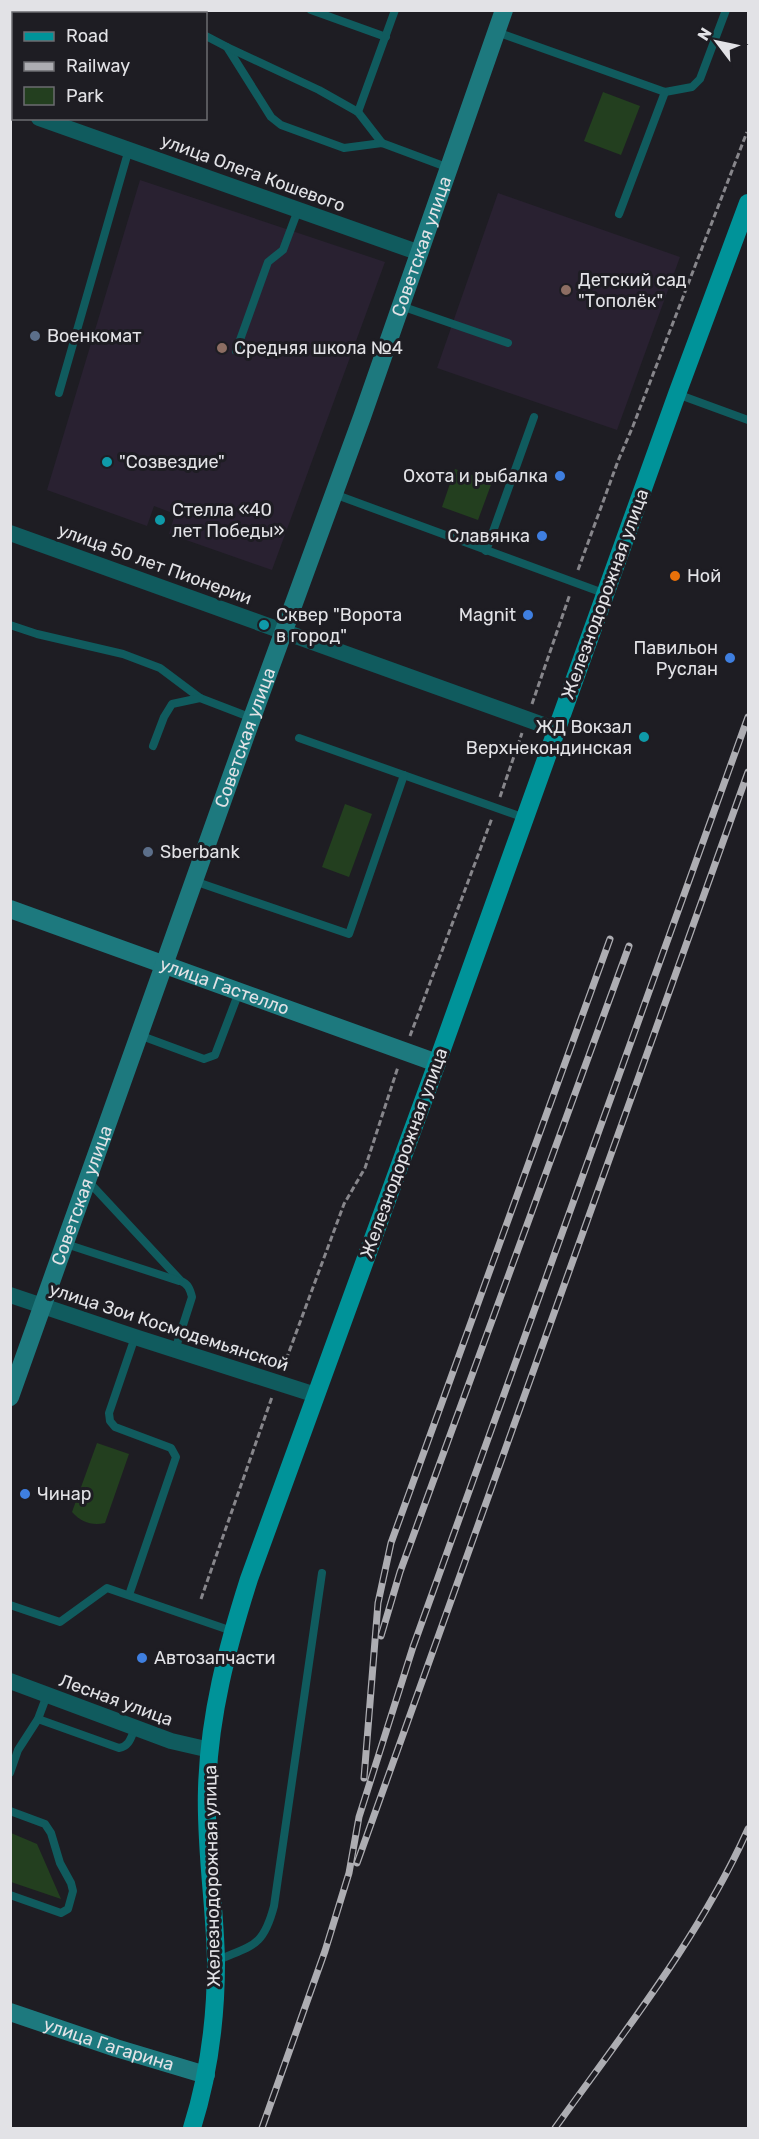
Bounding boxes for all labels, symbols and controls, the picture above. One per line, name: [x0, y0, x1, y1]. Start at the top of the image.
legend: [12, 12, 207, 120]
north arrow: [687, 12, 747, 72]
text: N: [694, 24, 716, 44]
text: Road: [66, 25, 109, 47]
text: Railway: [66, 55, 130, 77]
text: Park: [66, 85, 104, 107]
street label: улица Олега Кошевого: [158, 129, 348, 217]
street label: Советская улица: [387, 173, 456, 320]
place label: Детский сад "Тополёк": [578, 269, 687, 312]
marker: Детский сад "Тополёк": [559, 283, 573, 297]
place label: Военкомат: [47, 325, 141, 347]
marker: Военкомат: [28, 329, 42, 343]
place label: Средняя школа №4: [234, 337, 403, 359]
marker: Средняя школа №4: [215, 341, 229, 355]
place label: "Созвездие": [119, 451, 225, 473]
marker: "Созвездие": [100, 455, 114, 469]
place label: Охота и рыбалка: [403, 465, 548, 487]
marker: Охота и рыбалка: [553, 469, 567, 483]
street label: Железнодорожная улица: [557, 486, 653, 702]
place label: Стелла «40 лет Победы»: [172, 499, 284, 542]
marker: Стелла «40 лет Победы»: [153, 513, 167, 527]
street label: улица 50 лет Пионерии: [55, 519, 255, 609]
place label: Славянка: [447, 525, 530, 547]
marker: Славянка: [535, 529, 549, 543]
place label: Ной: [687, 565, 721, 587]
marker: Ной: [668, 569, 682, 583]
place label: Сквер "Ворота в город": [276, 604, 402, 647]
place label: Magnit: [459, 604, 516, 626]
marker: Magnit: [521, 608, 535, 622]
marker: Сквер "Ворота в город": [257, 618, 271, 632]
place label: Павильон Руслан: [633, 637, 718, 680]
marker: Павильон Руслан: [723, 651, 737, 665]
street label: Советская улица: [210, 665, 280, 811]
place label: ЖД Вокзал Верхнекондинская: [466, 716, 632, 759]
marker: ЖД Вокзал Верхнекондинская: [637, 730, 651, 744]
place label: Sberbank: [160, 841, 240, 863]
marker: Sberbank: [141, 845, 155, 859]
street label: улица Гастелло: [157, 953, 292, 1020]
street label: Железнодорожная улица: [356, 1045, 452, 1261]
street label: Советская улица: [47, 1122, 117, 1269]
street label: улица Зои Космодемьянской: [47, 1278, 291, 1376]
place label: Чинар: [37, 1483, 91, 1505]
marker: Чинар: [18, 1487, 32, 1501]
place label: Автозапчасти: [154, 1647, 275, 1669]
marker: Автозапчасти: [135, 1651, 149, 1665]
street label: Лесная улица: [56, 1669, 176, 1731]
street label: Железнодорожная улица: [199, 1765, 225, 1987]
street label: улица Гагарина: [41, 2013, 177, 2076]

